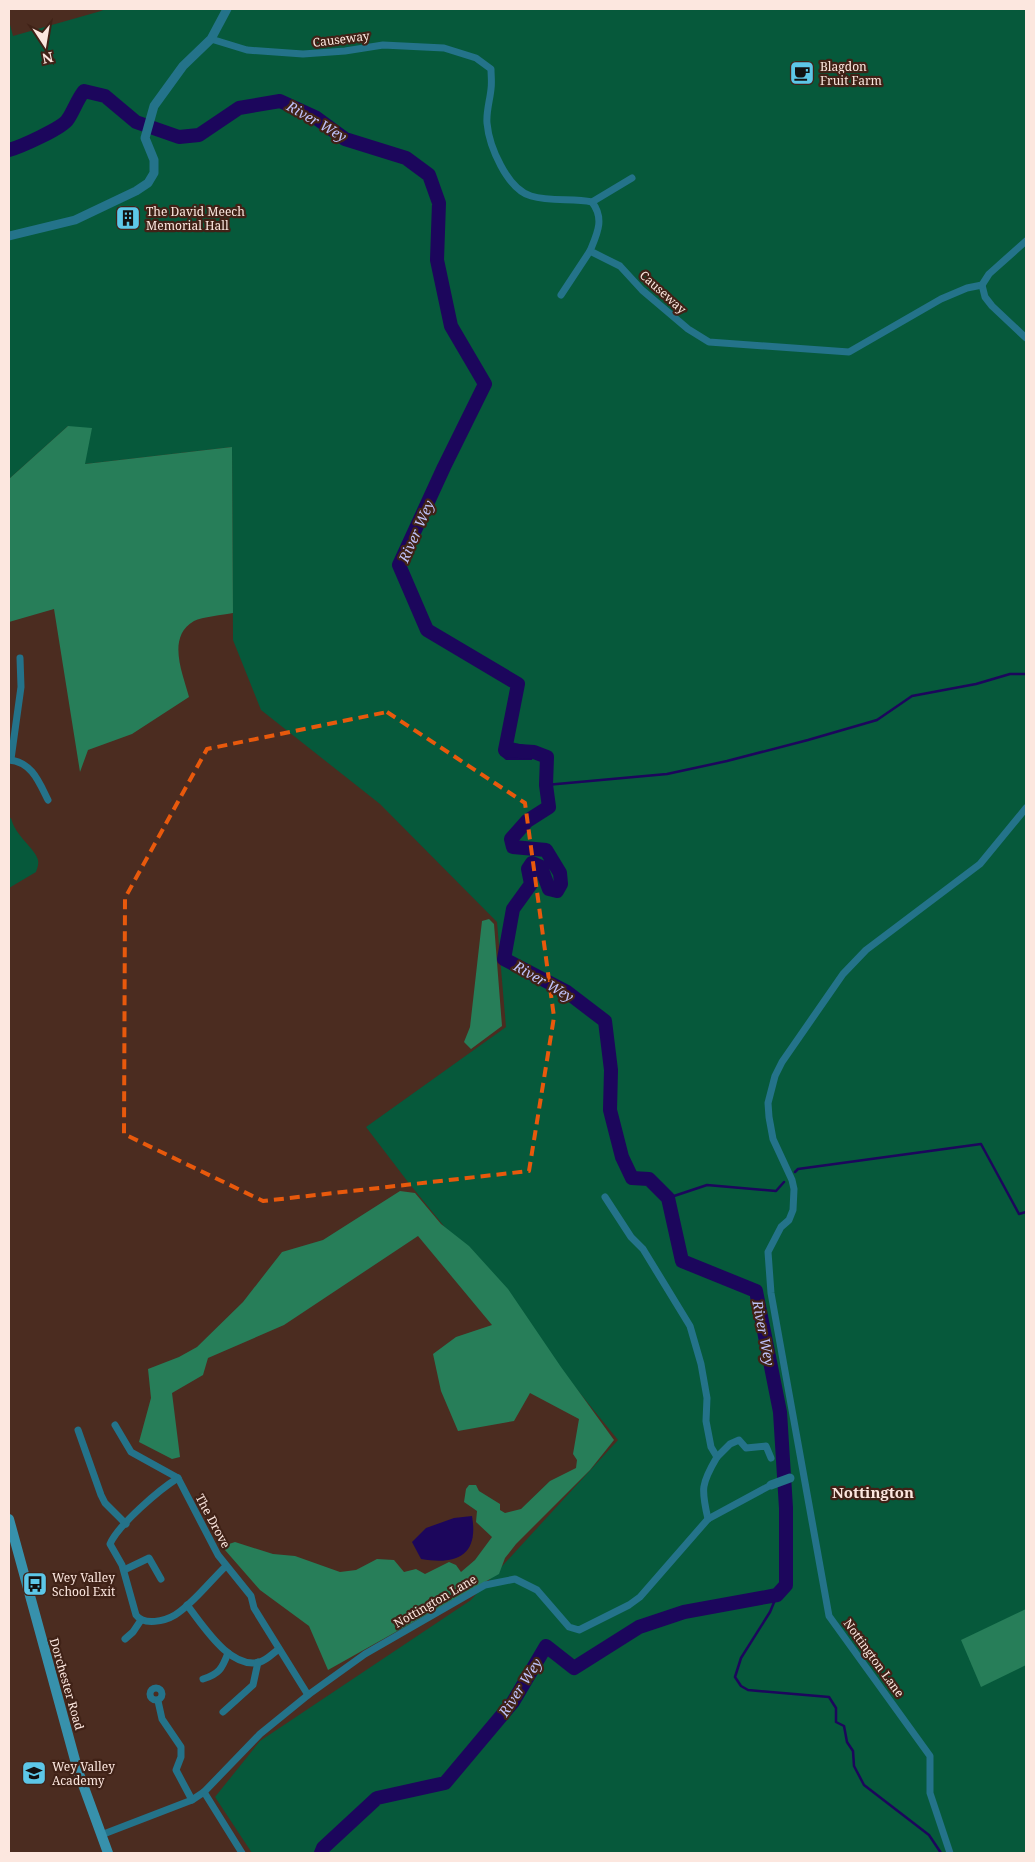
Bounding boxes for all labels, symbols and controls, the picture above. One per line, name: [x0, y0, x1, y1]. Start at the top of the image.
north arrow: [20, 20, 70, 70]
street label: Causeway: [312, 27, 371, 51]
text: N: [40, 48, 55, 69]
place label: Blagdon Fruit Farm: [820, 58, 882, 89]
cafe icon: Blagdon Fruit Farm: [789, 60, 815, 86]
water label: River Wey: [283, 96, 350, 146]
place label: The David Meech Memorial Hall: [146, 203, 245, 234]
building icon: The David Meech Memorial Hall: [115, 205, 141, 231]
street label: Causeway: [636, 267, 690, 318]
water label: River Wey: [393, 497, 438, 566]
water label: River Wey: [510, 956, 577, 1006]
water label: River Wey: [748, 1298, 780, 1367]
district label: Nottington: [832, 1482, 914, 1502]
street label: The Drove: [192, 1491, 234, 1551]
place label: Wey Valley School Exit: [52, 1569, 115, 1600]
street label: Nottington Lane: [390, 1570, 480, 1632]
bus stop icon: Wey Valley School Exit: [22, 1571, 48, 1597]
street label: Nottington Lane: [840, 1615, 908, 1701]
street label: Dorchester Road: [46, 1636, 88, 1733]
water label: River Wey: [493, 1654, 546, 1721]
place label: Wey Valley Academy: [52, 1758, 115, 1789]
school or university icon: Wey Valley Academy: [21, 1760, 47, 1786]

